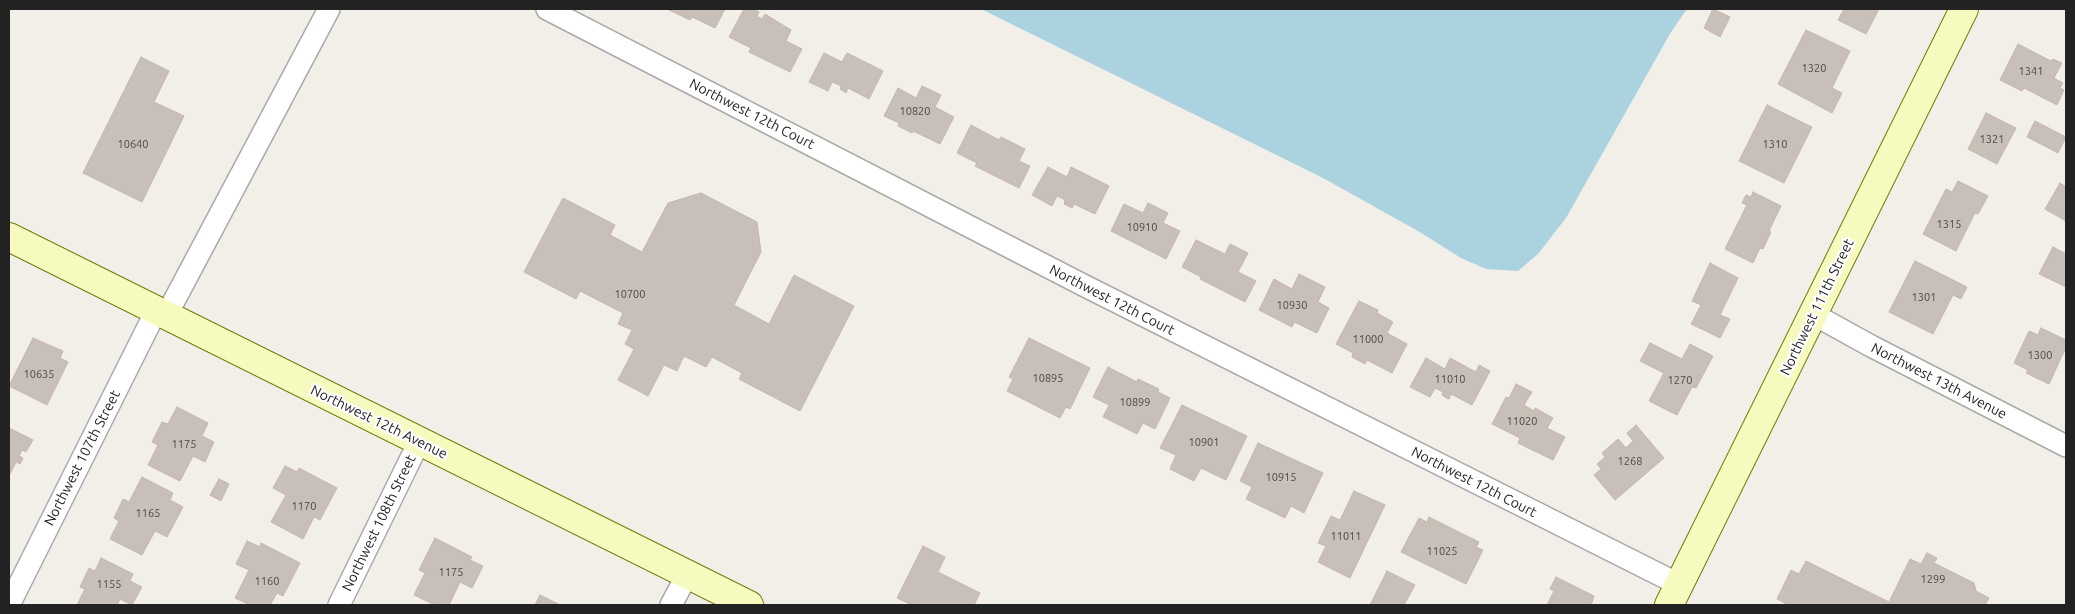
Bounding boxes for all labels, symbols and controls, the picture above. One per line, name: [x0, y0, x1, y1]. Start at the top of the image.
house number: 1320: [1802, 61, 1826, 75]
house number: 1341: [2019, 64, 2043, 78]
street label: Northwest 12th Court: [687, 75, 817, 153]
house number: 10820: [899, 104, 931, 118]
house number: 1321: [1980, 132, 2004, 146]
house number: 10640: [117, 137, 149, 151]
house number: 1310: [1763, 137, 1787, 151]
house number: 1315: [1937, 217, 1961, 231]
house number: 10910: [1126, 220, 1158, 234]
street label: Northwest 111th Street: [1777, 236, 1857, 378]
street label: Northwest 12th Court: [1047, 261, 1177, 339]
house number: 10700: [614, 287, 646, 301]
house number: 1301: [1912, 290, 1936, 304]
house number: 10930: [1276, 298, 1308, 312]
house number: 11000: [1352, 332, 1384, 346]
street label: Northwest 13th Avenue: [1868, 339, 2010, 423]
house number: 1300: [2028, 348, 2052, 362]
house number: 10635: [23, 367, 55, 381]
house number: 10895: [1032, 371, 1064, 385]
house number: 11010: [1434, 372, 1466, 386]
house number: 1270: [1668, 373, 1692, 387]
street label: Northwest 12th Avenue: [308, 382, 450, 462]
street label: Northwest 107th Street: [41, 387, 123, 529]
house number: 10899: [1119, 395, 1151, 409]
house number: 11020: [1506, 414, 1538, 428]
house number: 10901: [1188, 435, 1220, 449]
house number: 1175: [172, 437, 196, 451]
street label: Northwest 12th Court: [1409, 443, 1539, 521]
street label: Northwest 108th Street: [339, 452, 419, 594]
house number: 1268: [1618, 454, 1642, 468]
house number: 10915: [1265, 470, 1297, 484]
house number: 1170: [292, 499, 316, 513]
house number: 1165: [136, 506, 160, 520]
house number: 11011: [1330, 529, 1362, 543]
house number: 11025: [1426, 544, 1458, 558]
house number: 1175: [439, 565, 463, 579]
house number: 1299: [1921, 572, 1945, 586]
house number: 1160: [255, 574, 279, 588]
house number: 1155: [97, 577, 121, 591]

